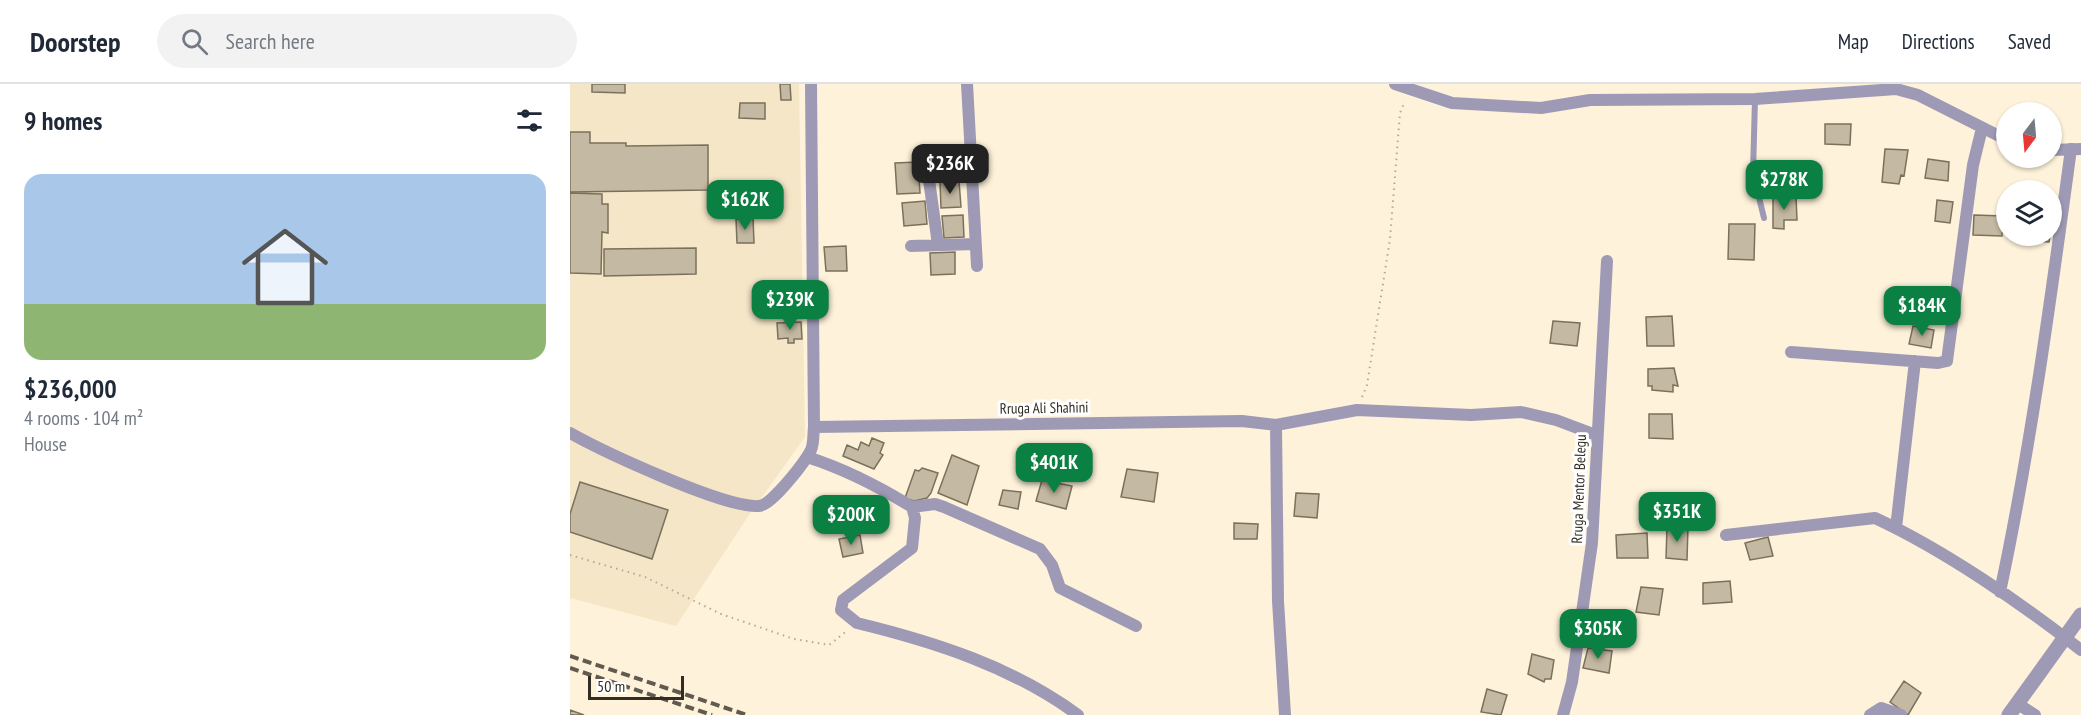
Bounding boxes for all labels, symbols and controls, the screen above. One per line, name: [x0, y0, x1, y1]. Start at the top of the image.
search box: [157, 14, 577, 68]
text: Doorstep: [30, 23, 121, 60]
icon: search: [178, 25, 211, 58]
text: Search here: [226, 27, 315, 55]
text: Map: [1838, 28, 1869, 55]
text: Directions: [1902, 28, 1975, 55]
text: Saved: [2008, 28, 2051, 55]
north arrow: [1996, 102, 2062, 168]
map controls: [1996, 102, 2062, 246]
text: 9 homes: [24, 104, 102, 137]
icon: filters: [513, 104, 546, 137]
pin: $236K: [908, 144, 992, 195]
text: $236K: [926, 150, 974, 176]
pin: $278K: [1742, 160, 1826, 211]
text: $278K: [1760, 166, 1808, 192]
pin: $162K: [703, 180, 787, 231]
button: layers: [1996, 180, 2062, 246]
text: $162K: [721, 186, 769, 212]
icon: home: [231, 213, 339, 321]
pin: $239K: [748, 280, 832, 331]
text: $239K: [766, 286, 814, 312]
pin: $184K: [1880, 286, 1964, 337]
text: $184K: [1898, 292, 1946, 318]
text: $236,000: [24, 372, 117, 405]
street label: Rruga Ali Shahini: [999, 397, 1089, 418]
text: 4 rooms · 104 m²: [24, 405, 143, 431]
text: House: [24, 431, 67, 457]
street label: Rruga Mentor Belegu: [1567, 434, 1590, 544]
pin: $401K: [1012, 443, 1096, 494]
text: $401K: [1030, 449, 1078, 475]
pin: $351K: [1635, 492, 1719, 543]
pin: $200K: [809, 495, 893, 546]
text: $351K: [1653, 498, 1701, 524]
text: $200K: [827, 501, 875, 527]
pin: $305K: [1556, 609, 1640, 660]
text: $305K: [1574, 615, 1622, 641]
scale bar: [588, 673, 684, 700]
text: 50 m: [597, 676, 625, 696]

